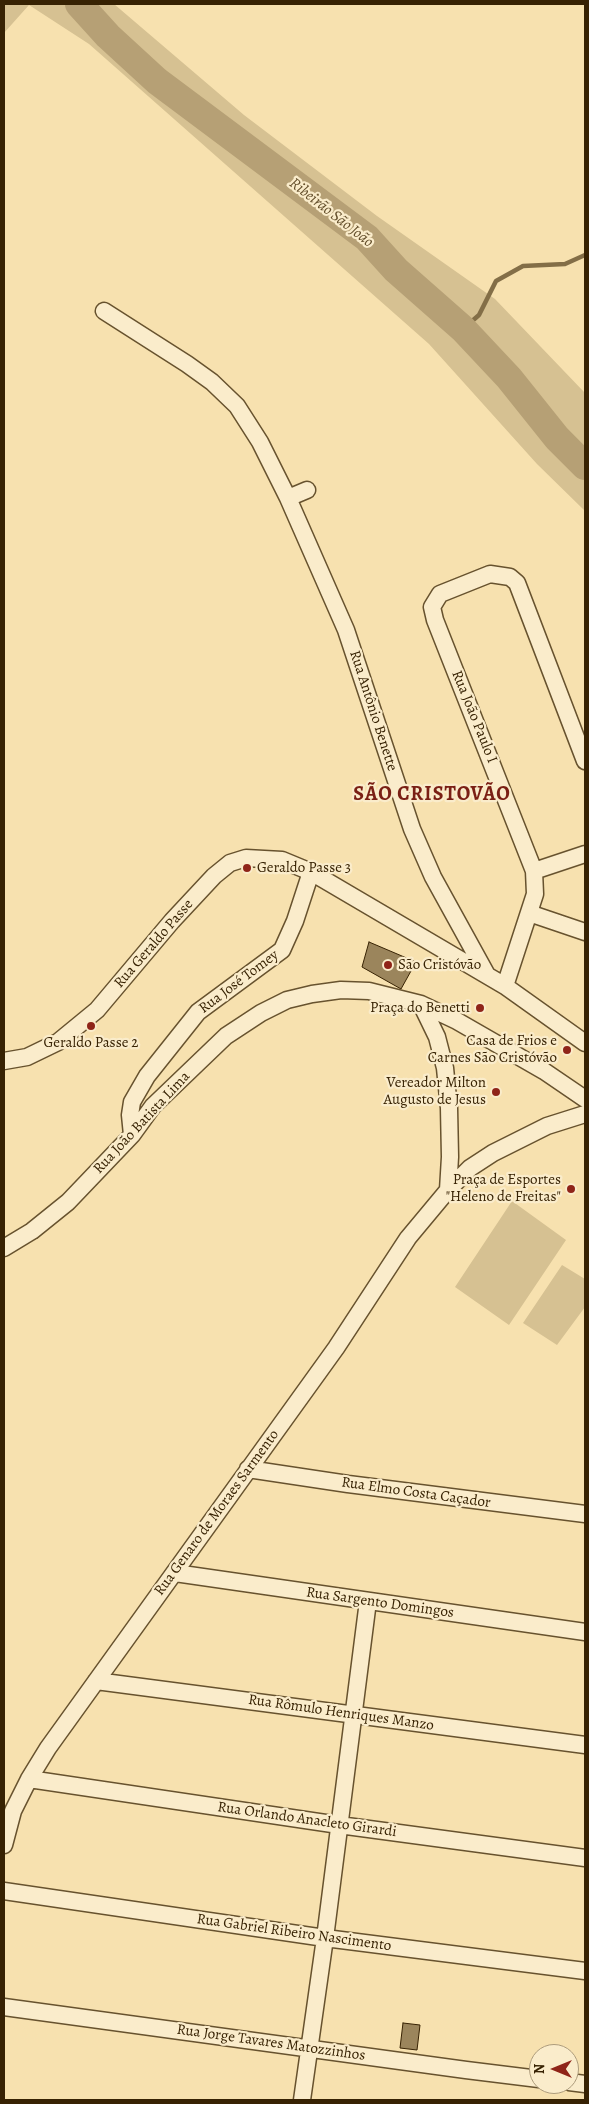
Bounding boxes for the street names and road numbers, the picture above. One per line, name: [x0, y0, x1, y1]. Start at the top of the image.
street label: Rua Antônio Benette: [345, 648, 401, 774]
street label: Rua João Paulo I: [447, 668, 501, 766]
street label: Rua Geraldo Passe: [111, 896, 197, 992]
street label: Rua José Tomey: [196, 946, 282, 1018]
street label: Rua João Batista Lima: [90, 1068, 194, 1178]
street label: Rua Genaro de Moraes Sarmento: [151, 1427, 283, 1599]
street label: Rua Elmo Costa Caçador: [340, 1474, 492, 1512]
street label: Rua Sargento Domingos: [305, 1584, 455, 1622]
street label: Rua Rômulo Henriques Manzo: [247, 1691, 435, 1735]
street label: Rua Orlando Anacleto Girardi: [216, 1799, 398, 1841]
street label: Rua Gabriel Ribeiro Nascimento: [196, 1910, 392, 1956]
street label: Rua Jorge Tavares Matozzinhos: [176, 2021, 366, 2065]

